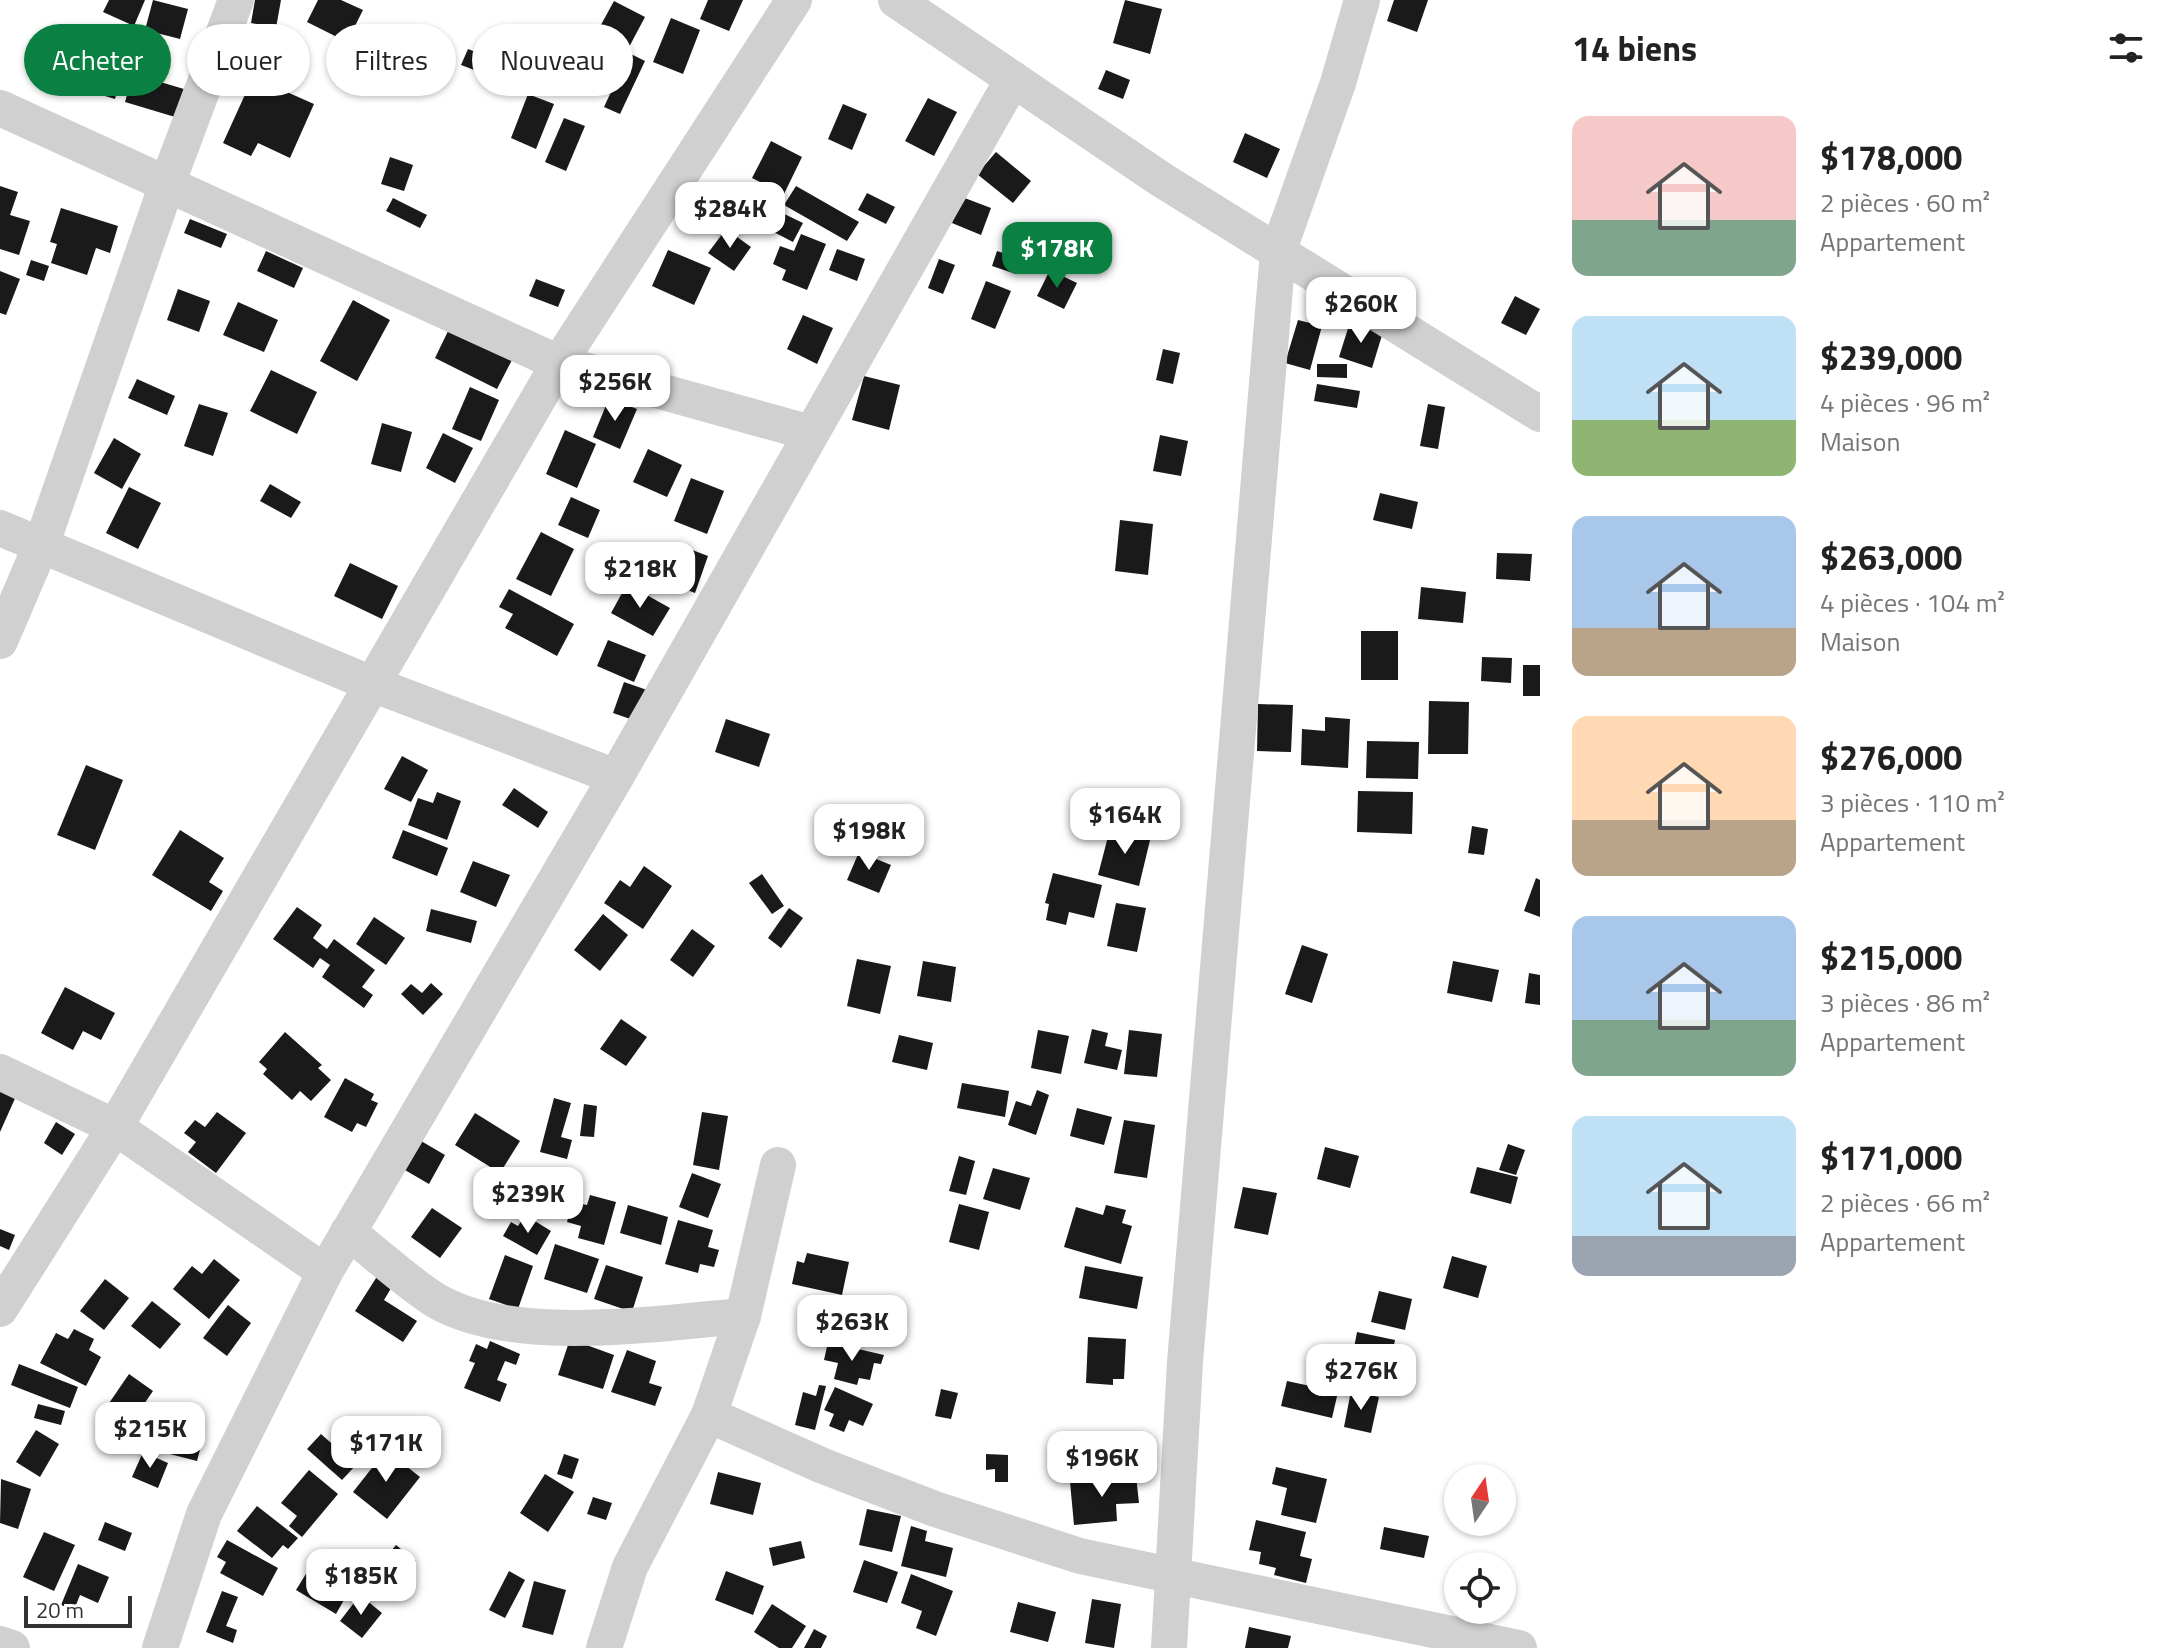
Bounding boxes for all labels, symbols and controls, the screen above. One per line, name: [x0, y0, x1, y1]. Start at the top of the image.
text: 14 biens: [1572, 22, 1697, 74]
chip: Acheter: [24, 24, 171, 96]
chip: Louer: [187, 24, 310, 96]
chip: Filtres: [326, 24, 456, 96]
chip: Nouveau: [472, 24, 633, 96]
icon: filters: [2104, 26, 2148, 70]
text: $178,000: [1820, 131, 1962, 183]
icon: home: [1636, 148, 1732, 244]
pin: $284K: [674, 182, 786, 250]
text: 2 pièces · 60 m²: [1820, 183, 1990, 222]
text: $284K: [693, 188, 767, 227]
pin: $178K: [1001, 222, 1113, 290]
text: Appartement: [1820, 222, 1965, 261]
text: $178K: [1020, 228, 1094, 267]
pin: $260K: [1305, 277, 1417, 345]
text: $260K: [1324, 283, 1398, 322]
text: $239,000: [1820, 331, 1962, 383]
icon: home: [1636, 348, 1732, 444]
pin: $256K: [559, 355, 671, 423]
text: $256K: [578, 361, 652, 400]
text: 4 pièces · 96 m²: [1820, 383, 1990, 422]
text: Maison: [1820, 422, 1900, 461]
text: $263,000: [1820, 531, 1962, 583]
pin: $218K: [584, 542, 696, 610]
text: $218K: [603, 548, 677, 587]
icon: home: [1636, 548, 1732, 644]
text: 4 pièces · 104 m²: [1820, 583, 2005, 622]
text: Maison: [1820, 622, 1900, 661]
text: $276,000: [1820, 731, 1962, 783]
icon: home: [1636, 748, 1732, 844]
text: 3 pièces · 110 m²: [1820, 783, 2005, 822]
pin: $164K: [1069, 788, 1181, 856]
text: $164K: [1088, 794, 1162, 833]
pin: $198K: [813, 804, 925, 872]
text: $198K: [832, 810, 906, 849]
text: Appartement: [1820, 822, 1965, 861]
text: $215,000: [1820, 931, 1962, 983]
icon: home: [1636, 948, 1732, 1044]
text: 3 pièces · 86 m²: [1820, 983, 1990, 1022]
text: Appartement: [1820, 1022, 1965, 1061]
text: $171,000: [1820, 1131, 1962, 1183]
icon: home: [1636, 1148, 1732, 1244]
pin: $239K: [472, 1167, 584, 1235]
text: $239K: [491, 1173, 565, 1212]
text: 2 pièces · 66 m²: [1820, 1183, 1990, 1222]
text: Appartement: [1820, 1222, 1965, 1261]
pin: $263K: [796, 1295, 908, 1363]
text: $263K: [815, 1301, 889, 1340]
pin: $276K: [1305, 1344, 1417, 1412]
text: $276K: [1324, 1350, 1398, 1389]
pin: $215K: [94, 1402, 206, 1470]
text: $215K: [113, 1408, 187, 1447]
pin: $171K: [330, 1416, 442, 1484]
text: $171K: [349, 1422, 423, 1461]
pin: $196K: [1046, 1431, 1158, 1499]
text: $196K: [1065, 1437, 1139, 1476]
north arrow: [1444, 1464, 1516, 1536]
map controls: [1444, 1464, 1516, 1624]
pin: $185K: [305, 1549, 417, 1617]
button: locate: [1444, 1552, 1516, 1624]
text: $185K: [324, 1555, 398, 1594]
scale bar: [24, 1592, 132, 1628]
text: 20 m: [36, 1593, 84, 1627]

